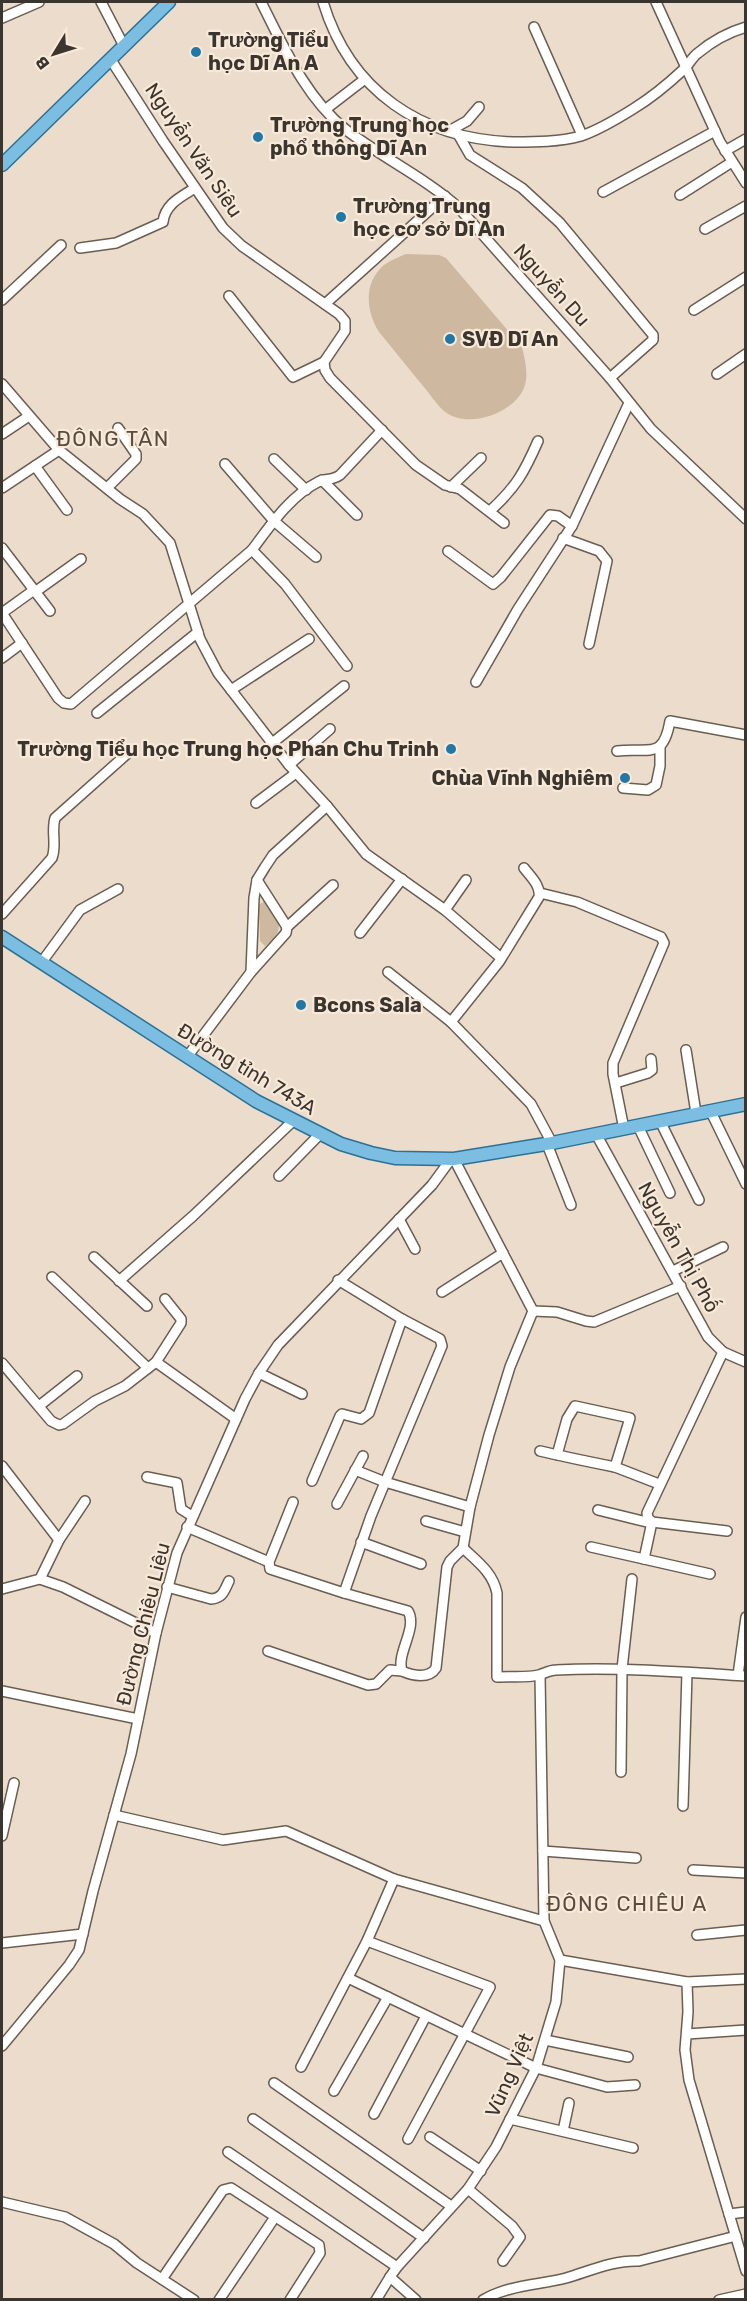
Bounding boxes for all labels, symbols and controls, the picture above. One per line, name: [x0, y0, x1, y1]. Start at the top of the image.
north arrow: [24, 24, 84, 84]
place label: Trường Tiểu học Dĩ An A: [208, 28, 329, 75]
marker: Trường Tiểu học Dĩ An A: [189, 45, 203, 59]
text: B: [32, 53, 54, 73]
street label: Nguyễn Văn Siêu: [140, 78, 248, 222]
place label: Trường Trung học phổ thông Dĩ An: [270, 113, 449, 160]
marker: Trường Trung học phổ thông Dĩ An: [251, 130, 265, 144]
place label: Trường Trung học cơ sở Dĩ An: [353, 194, 505, 241]
marker: Trường Trung học cơ sở Dĩ An: [334, 210, 348, 224]
street label: Nguyễn Du: [509, 239, 595, 331]
place label: SVĐ Dĩ An: [462, 327, 559, 351]
marker: SVĐ Dĩ An: [443, 332, 457, 346]
district label: ĐÔNG TÂN: [56, 426, 170, 451]
place label: Trường Tiểu học Trung học Phan Chu Trinh: [17, 737, 439, 761]
marker: Trường Tiểu học Trung học Phan Chu Trinh: [444, 742, 458, 756]
place label: Chùa Vĩnh Nghiêm: [431, 766, 613, 790]
marker: Chùa Vĩnh Nghiêm: [618, 771, 632, 785]
place label: Bcons Sala: [313, 993, 422, 1017]
marker: Bcons Sala: [294, 998, 308, 1012]
street label: Đường tỉnh 743A: [173, 1018, 321, 1120]
street label: Nguyễn Thị Phố: [633, 1177, 725, 1316]
street label: Đường Chiêu Liêu: [111, 1540, 175, 1708]
district label: ĐÔNG CHIÊU A: [546, 1891, 708, 1916]
street label: Vũng Việt: [480, 2029, 538, 2121]

